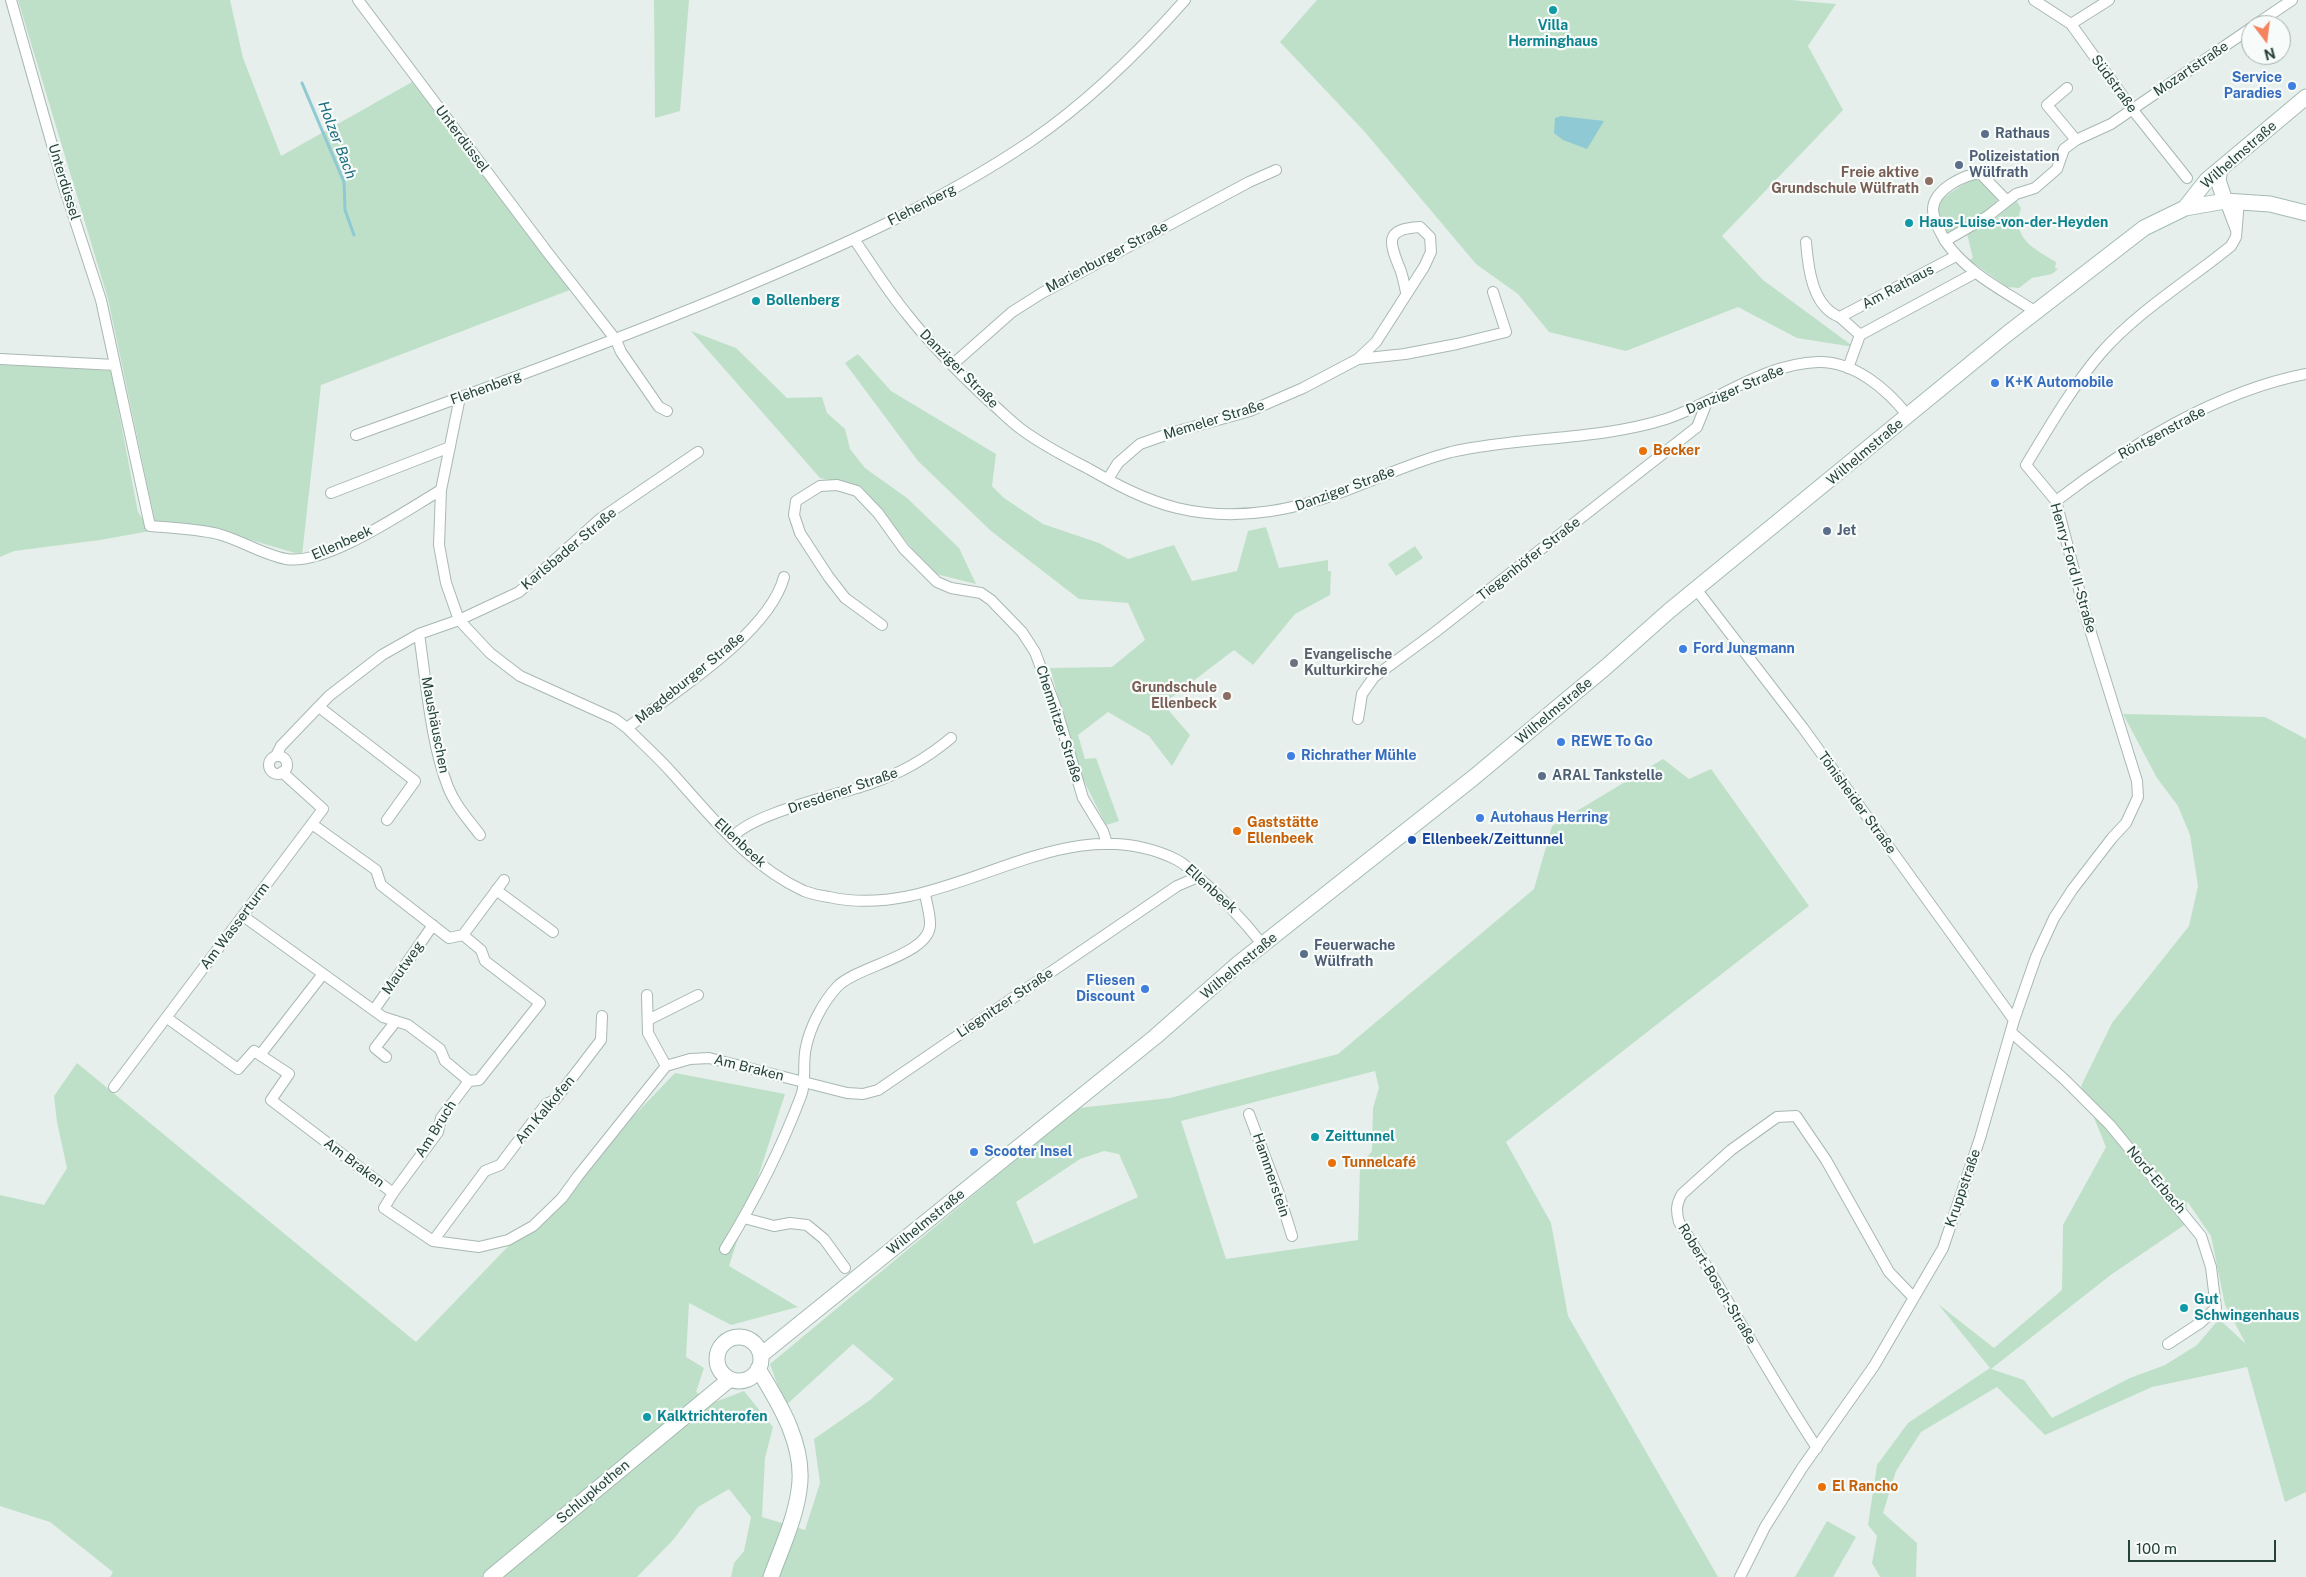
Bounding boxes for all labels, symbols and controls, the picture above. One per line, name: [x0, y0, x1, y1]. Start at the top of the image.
marker: Villa Herminghaus: [1547, 4, 1559, 16]
north arrow: [2241, 15, 2291, 65]
place label: Villa Herminghaus: [1508, 18, 1598, 50]
street label: Mozartstraße: [2150, 38, 2232, 100]
text: N: [2262, 44, 2277, 63]
street label: Südstraße: [2087, 52, 2141, 116]
place label: Service Paradies: [2224, 70, 2282, 102]
marker: Service Paradies: [2286, 80, 2298, 92]
water label: Holzer Bach: [314, 99, 360, 181]
street label: Unterdüssel: [432, 102, 492, 176]
street label: Wilhelmstraße: [2198, 118, 2280, 192]
place label: Rathaus: [1995, 126, 2050, 142]
marker: Rathaus: [1979, 128, 1991, 140]
street label: Unterdüssel: [44, 142, 84, 222]
place label: Polizeistation Wülfrath: [1969, 149, 2060, 182]
marker: Polizeistation Wülfrath: [1953, 159, 1965, 171]
place label: Freie aktive Grundschule Wülfrath: [1771, 165, 1919, 198]
marker: Freie aktive Grundschule Wülfrath: [1923, 175, 1935, 187]
street label: Flehenberg: [885, 181, 959, 229]
place label: Haus-Luise-von-der-Heyden: [1919, 215, 2108, 231]
marker: Haus-Luise-von-der-Heyden: [1903, 217, 1915, 229]
street label: Marienburger Straße: [1043, 218, 1171, 296]
street label: Am Rathaus: [1859, 261, 1937, 313]
place label: Bollenberg: [766, 293, 840, 309]
marker: Bollenberg: [750, 295, 762, 307]
street label: Danziger Straße: [916, 326, 1002, 412]
street label: Danziger Straße: [1684, 362, 1786, 418]
street label: Flehenberg: [448, 367, 524, 409]
place label: K+K Automobile: [2005, 375, 2114, 391]
marker: K+K Automobile: [1989, 377, 2001, 389]
street label: Memeler Straße: [1161, 397, 1267, 443]
street label: Röntgenstraße: [2115, 403, 2209, 463]
street label: Wilhelmstraße: [1823, 415, 1907, 489]
place label: Becker: [1653, 443, 1700, 459]
marker: Becker: [1637, 445, 1649, 457]
street label: Danziger Straße: [1293, 463, 1397, 515]
street label: Henry-Ford II-Straße: [2046, 501, 2100, 635]
street label: Karlsbader Straße: [518, 504, 620, 594]
street label: Tiegenhöfer Straße: [1474, 514, 1584, 604]
street label: Ellenbeek: [309, 522, 375, 564]
place label: Jet: [1837, 523, 1856, 539]
marker: Jet: [1821, 525, 1833, 537]
street label: Magdeburger Straße: [632, 629, 748, 727]
place label: Ford Jungmann: [1693, 641, 1795, 657]
marker: Ford Jungmann: [1677, 643, 1689, 655]
place label: Evangelische Kulturkirche: [1304, 647, 1392, 680]
marker: Evangelische Kulturkirche: [1288, 657, 1300, 669]
street label: Chemnitzer Straße: [1032, 663, 1086, 785]
street label: Wilhelmstraße: [1512, 674, 1596, 748]
street label: Maushäuschen: [417, 675, 453, 775]
place label: Grundschule Ellenbeck: [1131, 680, 1217, 712]
marker: Grundschule Ellenbeck: [1221, 690, 1233, 702]
place label: REWE To Go: [1571, 734, 1653, 750]
marker: REWE To Go: [1555, 736, 1567, 748]
place label: Richrather Mühle: [1301, 748, 1417, 764]
street label: Tönisheider Straße: [1814, 749, 1900, 857]
marker: Richrather Mühle: [1285, 750, 1297, 762]
street label: Dresdener Straße: [786, 764, 900, 818]
place label: ARAL Tankstelle: [1552, 768, 1663, 784]
marker: ARAL Tankstelle: [1536, 770, 1548, 782]
place label: Autohaus Herring: [1490, 810, 1608, 826]
marker: Autohaus Herring: [1474, 812, 1486, 824]
street label: Ellenbeek: [711, 815, 769, 871]
place label: Gaststätte Ellenbeek: [1247, 815, 1318, 848]
marker: Gaststätte Ellenbeek: [1231, 825, 1243, 837]
place label: Ellenbeek/Zeittunnel: [1422, 832, 1564, 848]
marker: Ellenbeek/Zeittunnel: [1406, 834, 1418, 846]
street label: Ellenbeek: [1181, 861, 1241, 917]
street label: Am Wasserturm: [197, 879, 273, 973]
street label: Wilhelmstraße: [1197, 929, 1281, 1003]
street label: Mautweg: [379, 938, 427, 998]
place label: Feuerwache Wülfrath: [1314, 938, 1395, 970]
marker: Feuerwache Wülfrath: [1298, 948, 1310, 960]
street label: Liegnitzer Straße: [954, 965, 1056, 1041]
place label: Fliesen Discount: [1076, 973, 1135, 1006]
marker: Fliesen Discount: [1139, 983, 1151, 995]
street label: Am Braken: [712, 1051, 786, 1085]
street label: Am Kalkofen: [512, 1073, 578, 1147]
street label: Am Bruch: [412, 1097, 460, 1161]
place label: Zeittunnel: [1325, 1129, 1395, 1145]
street label: Hammerstein: [1249, 1131, 1293, 1219]
marker: Zeittunnel: [1309, 1131, 1321, 1143]
street label: Am Braken: [320, 1135, 388, 1191]
street label: Nord-Erbach: [2123, 1143, 2189, 1217]
place label: Scooter Insel: [984, 1144, 1072, 1160]
marker: Scooter Insel: [968, 1146, 980, 1158]
street label: Kruppstraße: [1942, 1147, 1984, 1229]
place label: Tunnelcafé: [1342, 1155, 1416, 1171]
marker: Tunnelcafé: [1326, 1157, 1338, 1169]
street label: Wilhelmstraße: [884, 1186, 968, 1258]
street label: Robert-Bosch-Straße: [1674, 1221, 1760, 1347]
place label: Gut Schwingenhaus: [2194, 1292, 2299, 1324]
marker: Gut Schwingenhaus: [2178, 1302, 2190, 1314]
place label: Kalktrichterofen: [657, 1409, 768, 1425]
marker: Kalktrichterofen: [641, 1411, 653, 1423]
street label: Schlupkothen: [553, 1457, 633, 1527]
place label: El Rancho: [1832, 1479, 1898, 1495]
marker: El Rancho: [1816, 1481, 1828, 1493]
scale bar: [2131, 1530, 2278, 1562]
text: 100 m: [2136, 1540, 2177, 1557]

